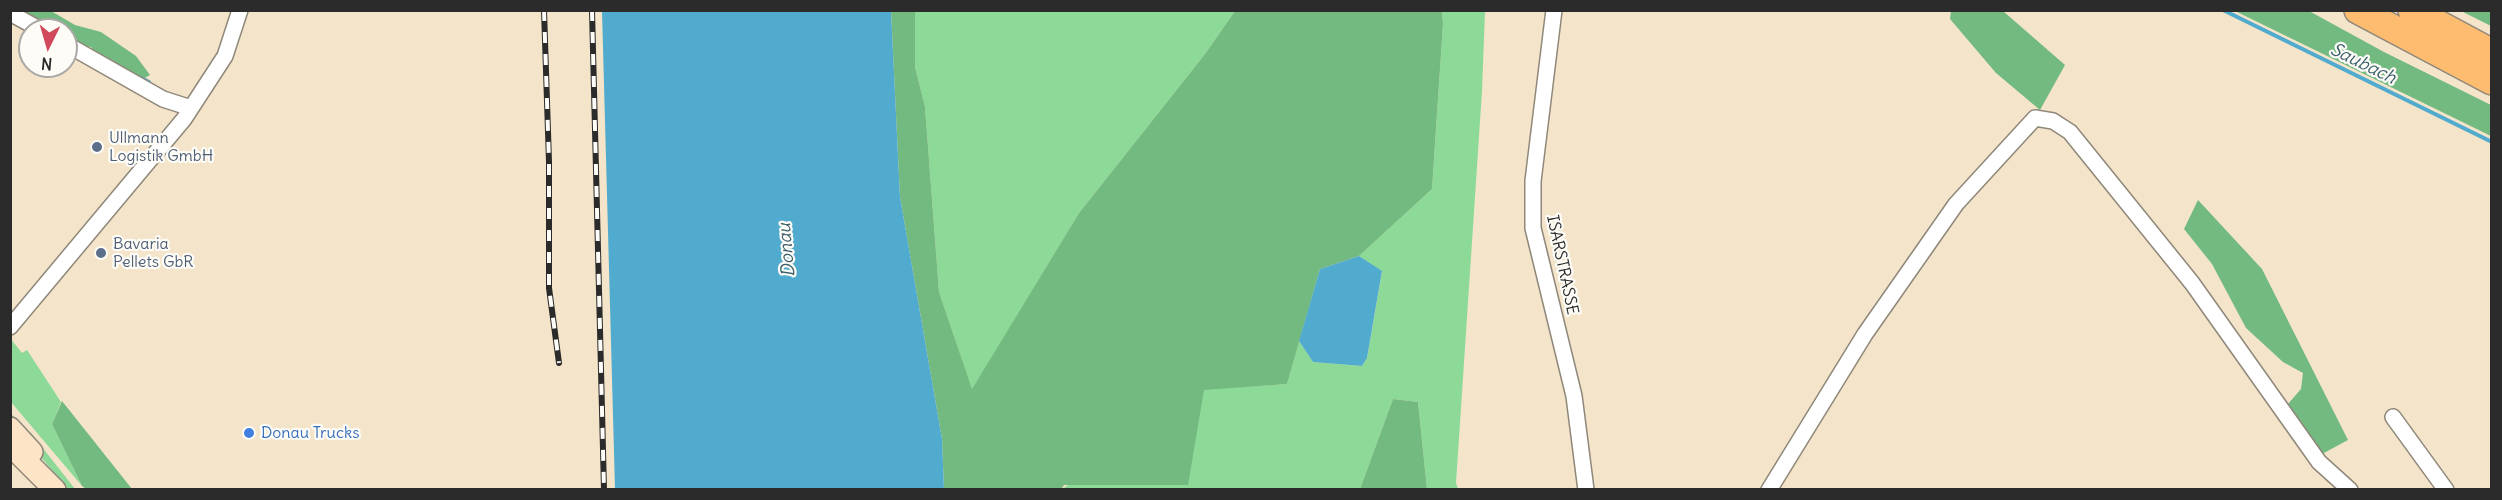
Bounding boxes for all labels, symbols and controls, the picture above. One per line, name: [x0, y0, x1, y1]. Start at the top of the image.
north arrow: [18, 18, 78, 78]
water label: Saubach: [2327, 39, 2399, 89]
text: N: [40, 53, 53, 74]
place label: Ullmann Logistik GmbH: [109, 128, 213, 166]
marker: Ullmann Logistik GmbH: [90, 140, 104, 154]
street label: ISARSTRASSE: [1542, 213, 1582, 317]
water label: Donau: [774, 222, 800, 278]
place label: Bavaria Pellets GbR: [113, 234, 193, 272]
marker: Bavaria Pellets GbR: [94, 246, 108, 260]
place label: Donau Trucks: [261, 423, 359, 443]
marker: Donau Trucks: [242, 426, 256, 440]

